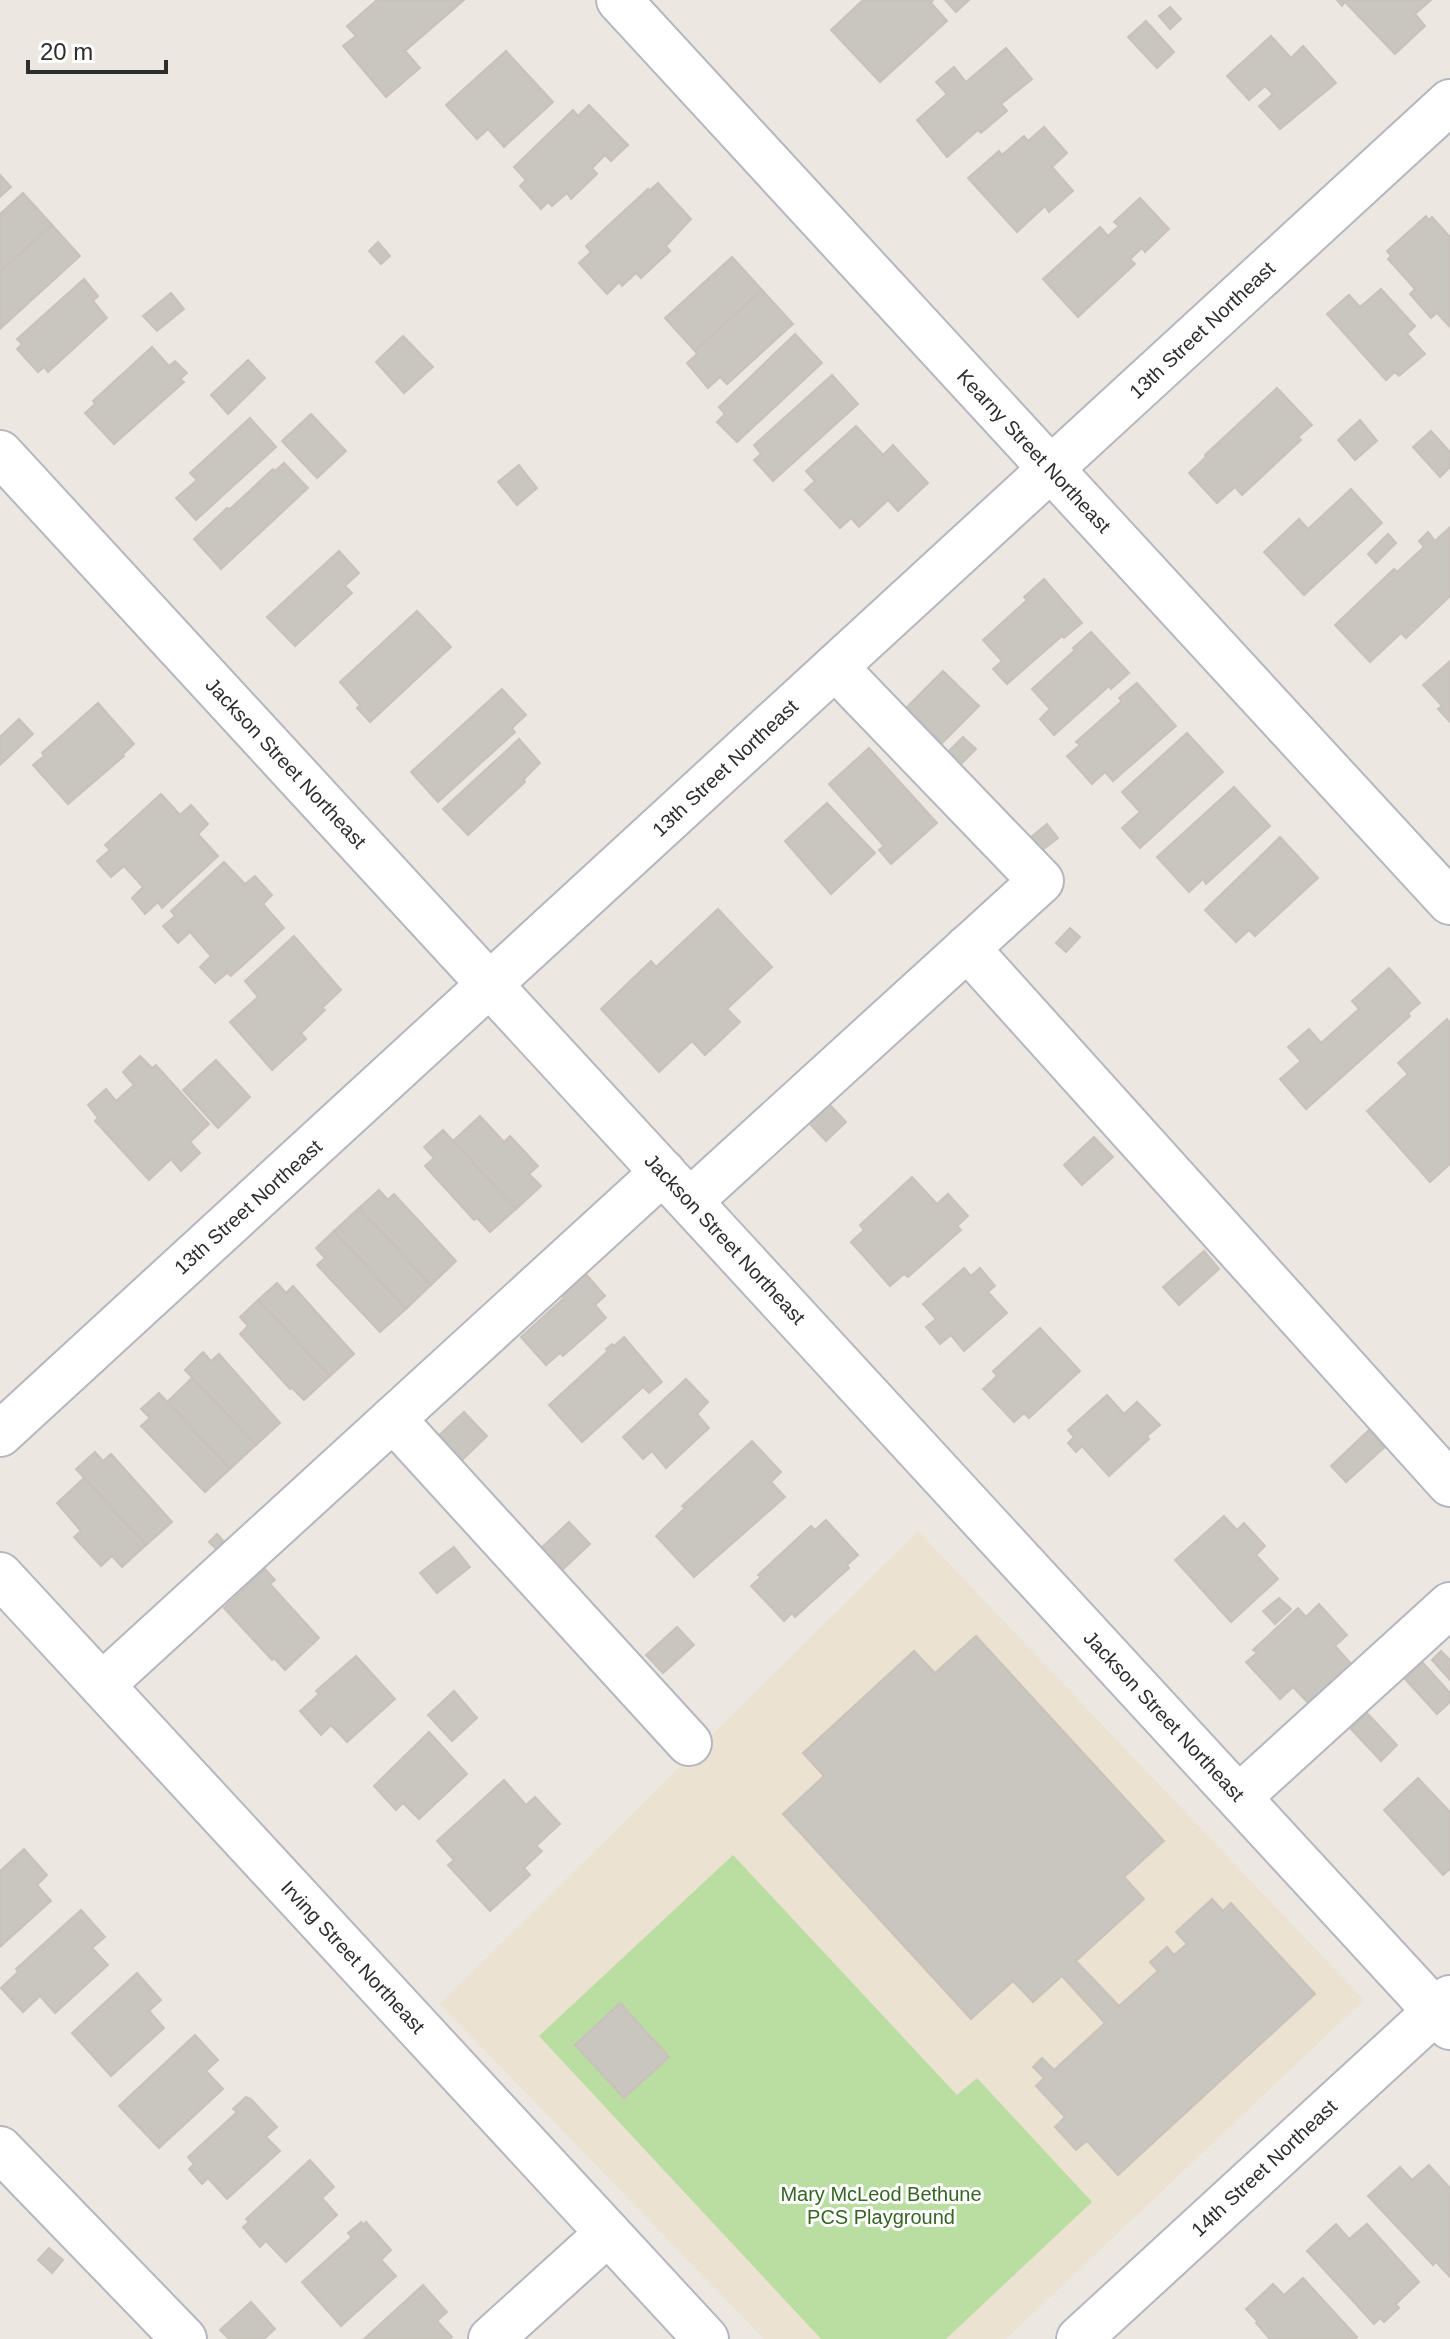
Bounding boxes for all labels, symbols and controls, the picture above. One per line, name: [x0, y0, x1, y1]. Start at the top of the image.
scale bar: [28, 24, 166, 74]
text: 20 m: [40, 38, 93, 65]
street label: 13th Street Northeast: [1125, 257, 1279, 403]
street label: Kearny Street Northeast: [953, 365, 1116, 537]
street label: Jackson Street Northeast: [201, 673, 371, 853]
street label: 13th Street Northeast: [648, 695, 802, 841]
street label: 13th Street Northeast: [170, 1135, 326, 1279]
street label: Jackson Street Northeast: [640, 1149, 810, 1329]
street label: Jackson Street Northeast: [1079, 1626, 1249, 1806]
street label: Irving Street Northeast: [277, 1876, 430, 2038]
street label: 14th Street Northeast: [1187, 2095, 1341, 2241]
park label: Mary McLeod Bethune PCS Playground: [780, 2183, 982, 2228]

